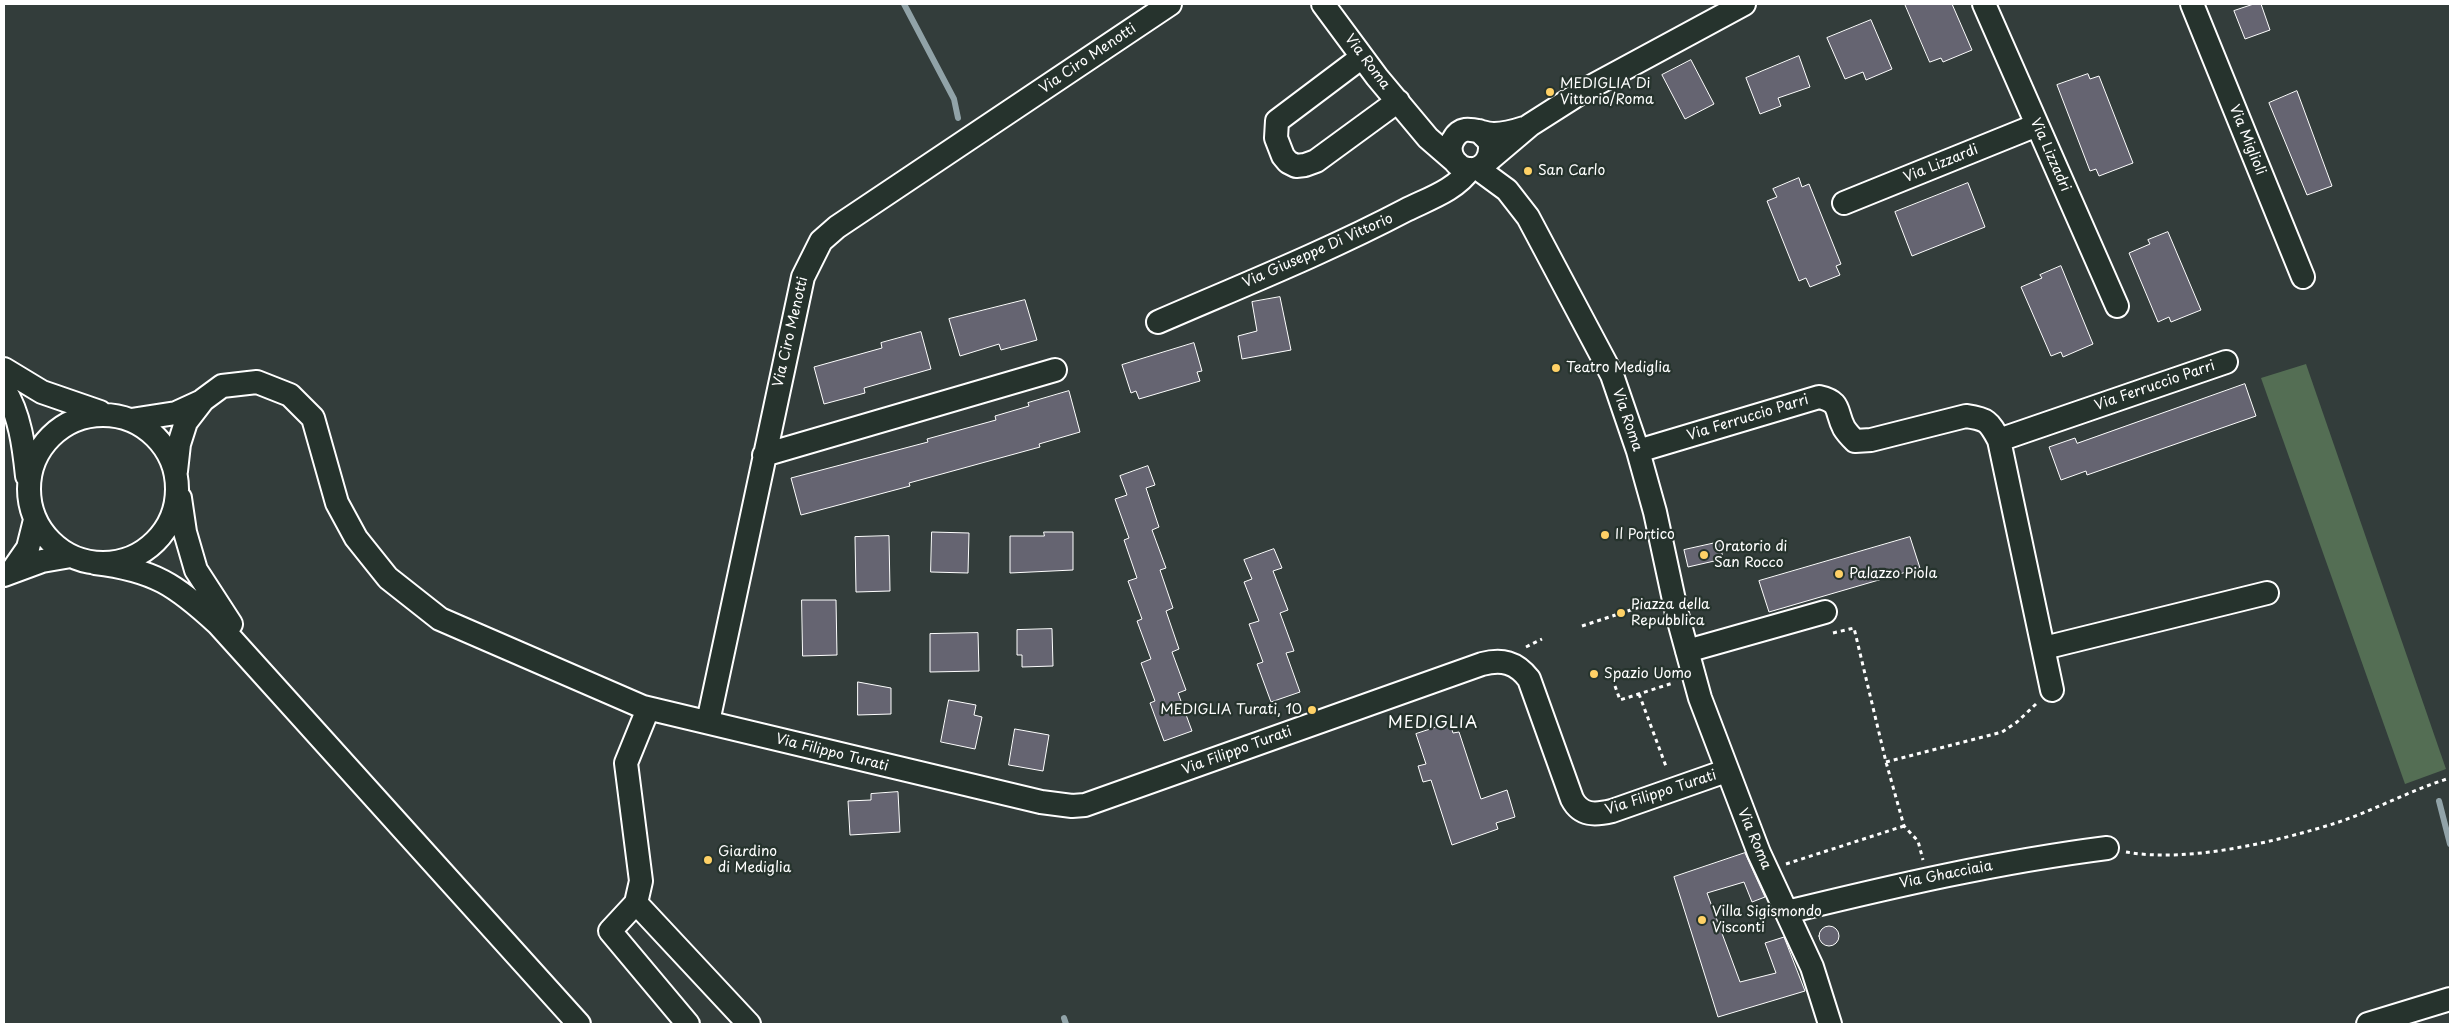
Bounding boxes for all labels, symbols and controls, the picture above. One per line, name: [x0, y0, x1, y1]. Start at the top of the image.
street label: Via Ciro Menotti: [1037, 21, 1139, 97]
street label: Via Roma: [1341, 31, 1393, 93]
place label: MEDIGLIA Di Vittorio/Roma: [1560, 76, 1654, 108]
marker: MEDIGLIA Di Vittorio/Roma: [1544, 86, 1556, 98]
street label: Via Miglioli: [2225, 102, 2269, 178]
street label: Via Lizzadri: [2026, 116, 2074, 194]
street label: Via Lizzardi: [1901, 141, 1981, 187]
place label: San Carlo: [1538, 163, 1605, 179]
marker: San Carlo: [1522, 165, 1534, 177]
street label: Via Giuseppe Di Vittorio: [1240, 210, 1396, 292]
street label: Via Ciro Menotti: [770, 275, 812, 389]
street label: Via Ferruccio Parri: [2093, 358, 2217, 414]
place label: Teatro Mediglia: [1566, 360, 1671, 376]
marker: Teatro Mediglia: [1550, 362, 1562, 374]
street label: Via Roma: [1608, 387, 1646, 453]
street label: Via Ferruccio Parri: [1685, 392, 1811, 444]
place label: Il Portico: [1615, 527, 1675, 543]
marker: Il Portico: [1599, 529, 1611, 541]
place label: Oratorio di San Rocco: [1714, 539, 1787, 572]
marker: Oratorio di San Rocco: [1698, 549, 1710, 561]
place label: Palazzo Piola: [1849, 566, 1937, 582]
marker: Palazzo Piola: [1833, 568, 1845, 580]
place label: Piazza della Repubblica: [1631, 597, 1710, 630]
marker: Piazza della Repubblica: [1615, 607, 1627, 619]
place label: Spazio Uomo: [1604, 666, 1692, 682]
marker: Spazio Uomo: [1588, 668, 1600, 680]
place label: MEDIGLIA Turati, 10: [1160, 702, 1302, 718]
marker: MEDIGLIA Turati, 10: [1306, 704, 1318, 716]
district label: MEDIGLIA: [1387, 714, 1479, 734]
street label: Via Filippo Turati: [1180, 723, 1294, 779]
street label: Via Filippo Turati: [774, 731, 890, 775]
street label: Via Filippo Turati: [1603, 767, 1719, 819]
street label: Via Roma: [1734, 806, 1774, 872]
place label: Giardino di Mediglia: [718, 844, 791, 876]
marker: Giardino di Mediglia: [702, 854, 714, 866]
street label: Via Ghacciaia: [1898, 858, 1994, 892]
place label: Villa Sigismondo Visconti: [1712, 904, 1822, 936]
marker: Villa Sigismondo Visconti: [1696, 914, 1708, 926]

